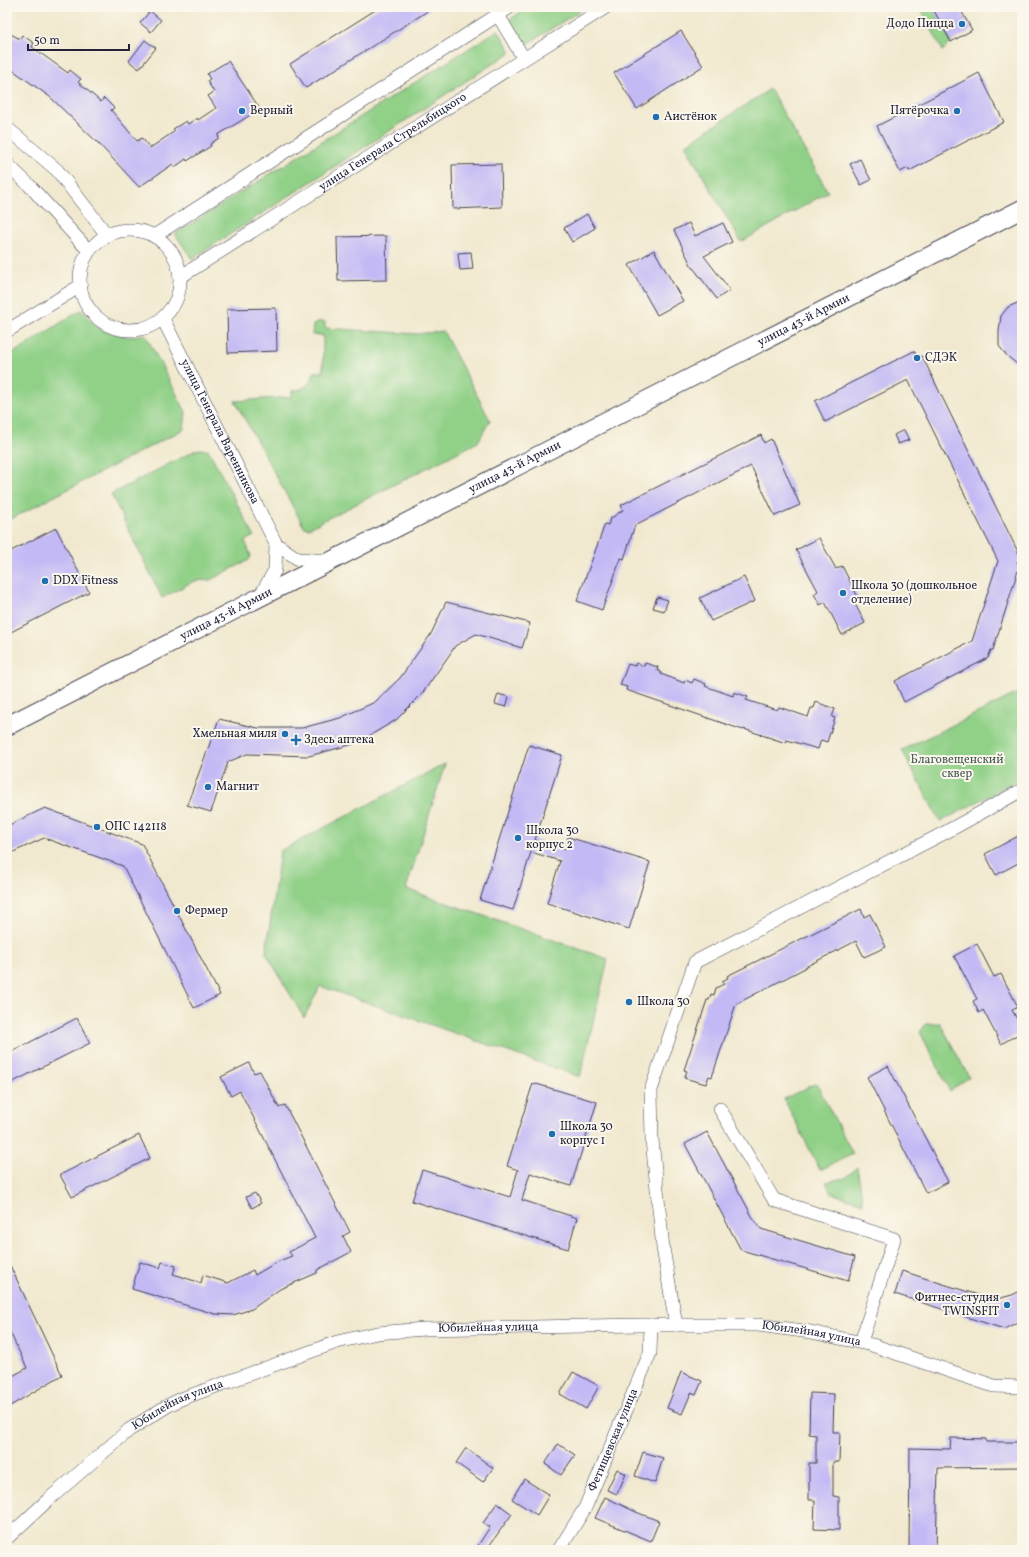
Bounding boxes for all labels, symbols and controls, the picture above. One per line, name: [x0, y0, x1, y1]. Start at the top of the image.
place label: Додо Пицца: [886, 16, 954, 32]
marker: Додо Пицца: [957, 19, 967, 29]
scale bar: [28, 26, 129, 52]
text: 50 m: [34, 33, 60, 49]
street label: улица Генерала Стрельбицкого: [316, 89, 470, 195]
place label: Верный: [250, 103, 293, 119]
place label: Пятёрочка: [890, 103, 949, 119]
marker: Верный: [237, 106, 247, 116]
marker: Пятёрочка: [952, 106, 962, 116]
place label: Аистёнок: [664, 109, 718, 125]
marker: Аистёнок: [651, 112, 661, 122]
street label: улица 43-й Армии: [755, 290, 852, 350]
place label: СДЭК: [925, 350, 957, 366]
marker: СДЭК: [912, 353, 922, 363]
street label: улица Генерала Варенникова: [176, 356, 263, 507]
street label: улица 43-й Армии: [466, 437, 564, 497]
place label: DDX Fitness: [53, 573, 118, 589]
marker: DDX Fitness: [40, 576, 50, 586]
place label: Школа 30 (дошкольное отделение): [851, 578, 977, 608]
street label: улица 43-й Армии: [177, 584, 275, 645]
marker: Школа 30 (дошкольное отделение): [838, 588, 848, 598]
place label: Хмельная миля: [192, 726, 277, 742]
marker: Хмельная миля: [280, 729, 290, 739]
place label: Здесь аптека: [304, 732, 374, 748]
marker: Здесь аптека: [291, 735, 301, 745]
park label: Благовещенский сквер: [910, 752, 1004, 782]
place label: Магнит: [216, 779, 259, 795]
marker: Магнит: [203, 782, 213, 792]
place label: ОПС 142118: [105, 819, 167, 835]
marker: ОПС 142118: [92, 822, 102, 832]
place label: Школа 30 корпус 2: [526, 823, 579, 853]
marker: Школа 30 корпус 2: [513, 833, 523, 843]
place label: Фермер: [185, 903, 228, 919]
marker: Фермер: [172, 906, 182, 916]
place label: Школа 30: [637, 994, 690, 1010]
marker: Школа 30: [624, 997, 634, 1007]
place label: Школа 30 корпус 1: [560, 1119, 613, 1149]
marker: Школа 30 корпус 1: [547, 1129, 557, 1139]
place label: Фитнес-студия TWINSFIT: [915, 1290, 999, 1320]
marker: Фитнес-студия TWINSFIT: [1002, 1300, 1012, 1310]
street label: Юбилейная улица: [761, 1318, 862, 1350]
street label: Юбилейная улица: [438, 1319, 539, 1337]
street label: Юбилейная улица: [129, 1376, 226, 1434]
street label: Фетищевская улица: [585, 1386, 642, 1494]

